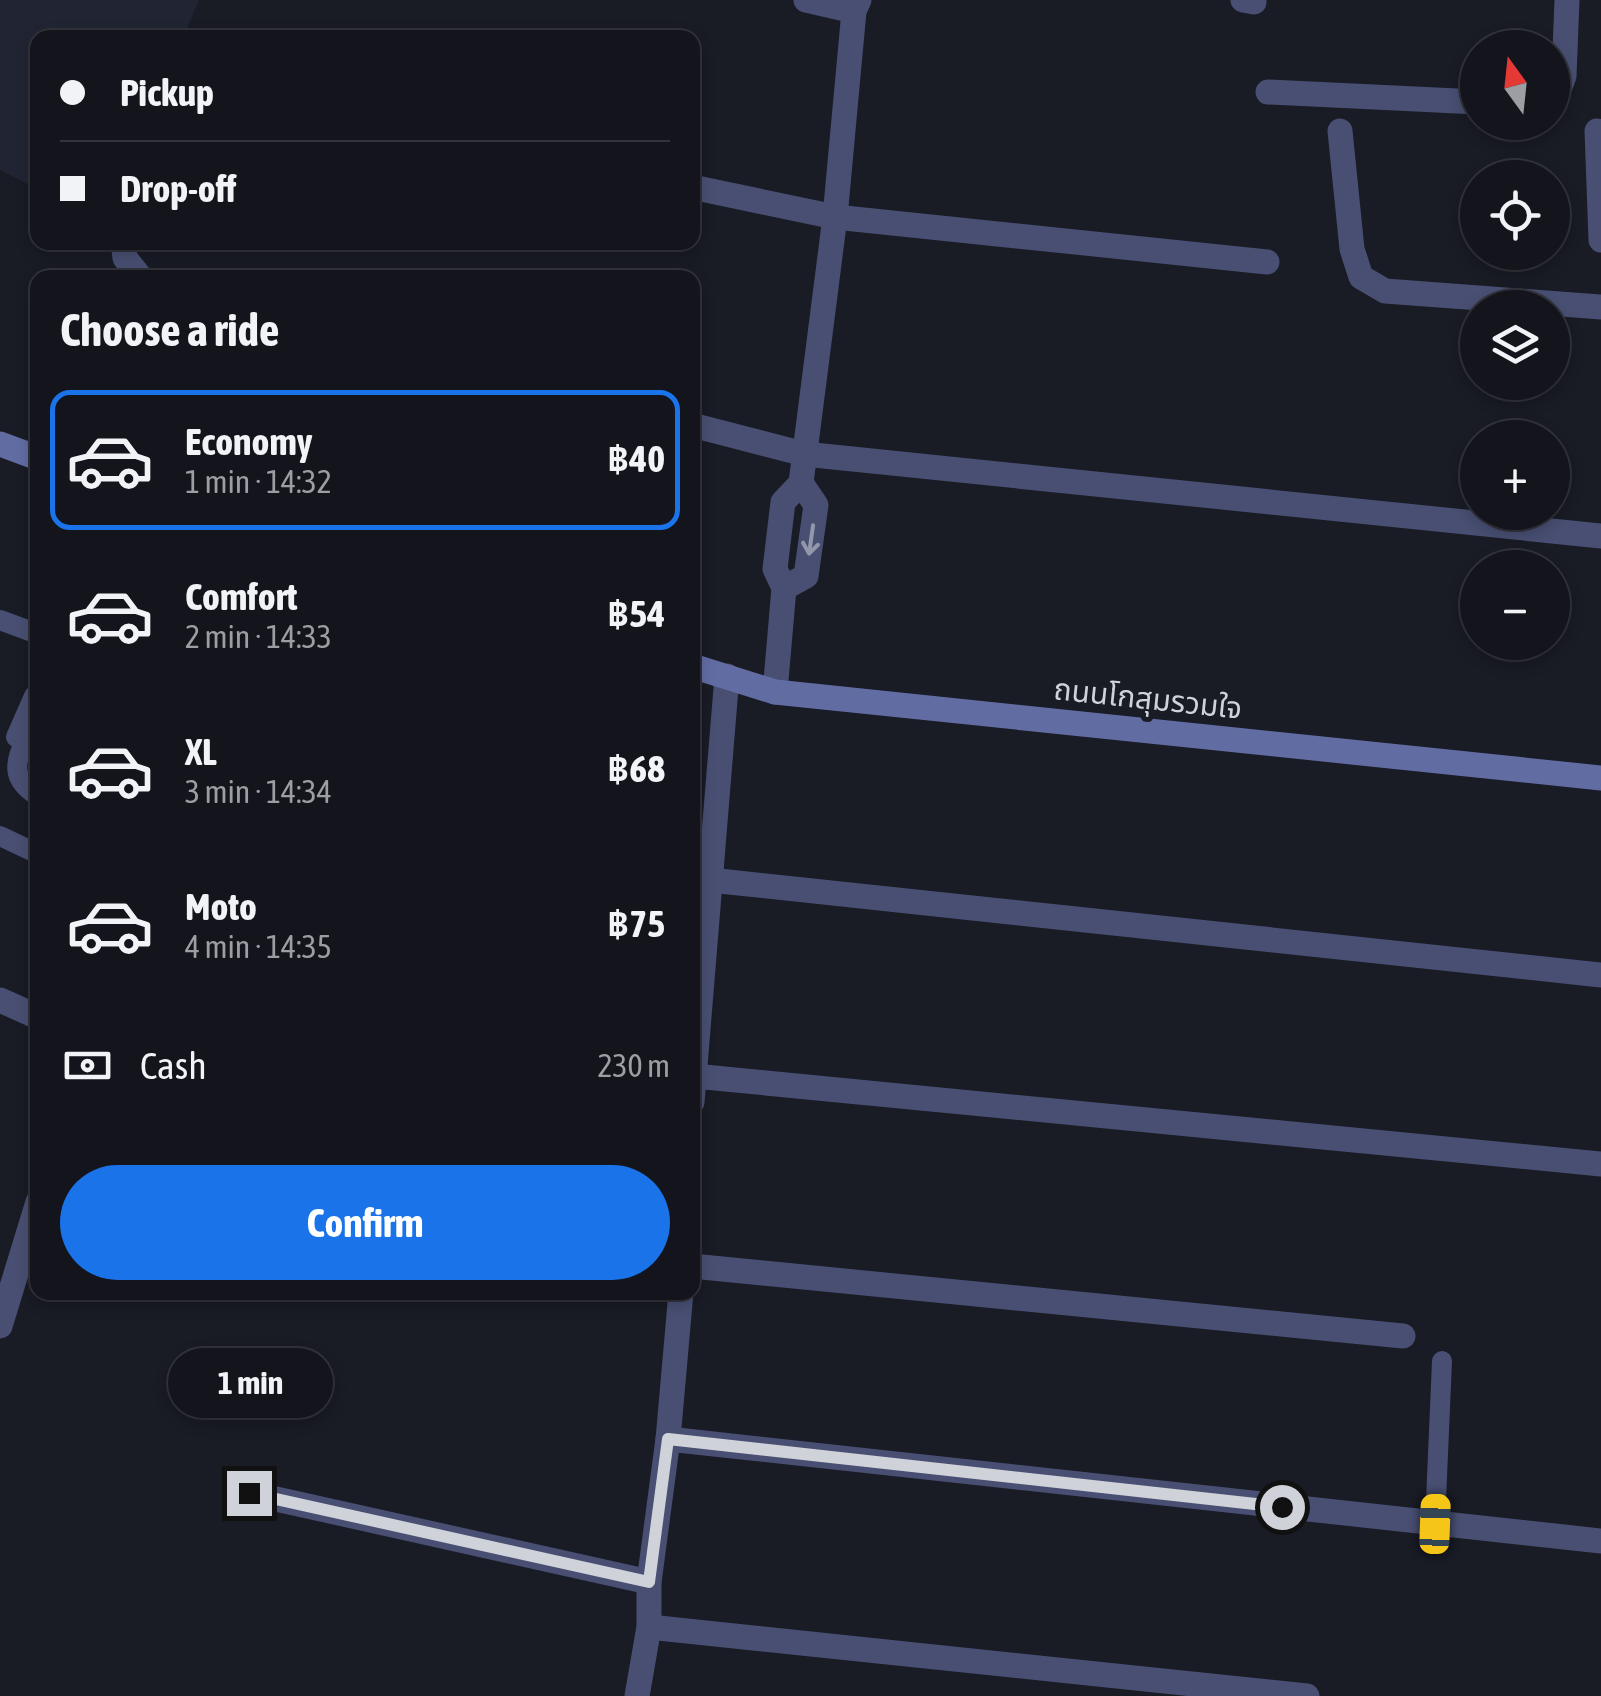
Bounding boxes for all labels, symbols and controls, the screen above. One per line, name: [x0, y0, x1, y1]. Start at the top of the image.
north arrow: [1460, 30, 1570, 140]
map controls: [1460, 30, 1570, 660]
text: Pickup: [120, 71, 214, 114]
button: locate: [1460, 160, 1570, 270]
text: Drop-off: [120, 167, 236, 210]
button: layers: [1460, 290, 1570, 400]
text: Choose a ride: [60, 304, 279, 356]
icon: car: [65, 415, 155, 505]
text: Economy: [185, 420, 312, 463]
button: +: [1460, 420, 1570, 530]
text: ฿40: [607, 437, 665, 480]
text: 1 min · 14:32: [185, 463, 332, 500]
one-way arrow: [802, 523, 820, 555]
button: −: [1460, 550, 1570, 660]
icon: car: [65, 570, 155, 660]
text: Comfort: [185, 575, 297, 618]
text: ฿54: [607, 592, 665, 635]
text: 2 min · 14:33: [185, 618, 332, 655]
street label: ถนนโกสุมรวมใจ: [1052, 671, 1244, 727]
icon: car: [65, 725, 155, 815]
text: XL: [185, 730, 217, 773]
text: ฿68: [607, 747, 665, 790]
text: 3 min · 14:34: [185, 773, 332, 810]
icon: car: [65, 880, 155, 970]
text: Moto: [185, 885, 257, 928]
text: ฿75: [607, 902, 665, 945]
text: 4 min · 14:35: [185, 928, 332, 965]
icon: cash: [60, 1038, 115, 1093]
text: Cash: [140, 1044, 207, 1087]
text: 230 m: [597, 1047, 670, 1084]
button: Confirm: [60, 1165, 670, 1280]
callout: 1 min: [166, 1348, 332, 1418]
text: 1 min: [218, 1364, 283, 1401]
route end: [227, 1471, 272, 1516]
route start: [1260, 1485, 1305, 1530]
car: [1419, 1493, 1451, 1555]

